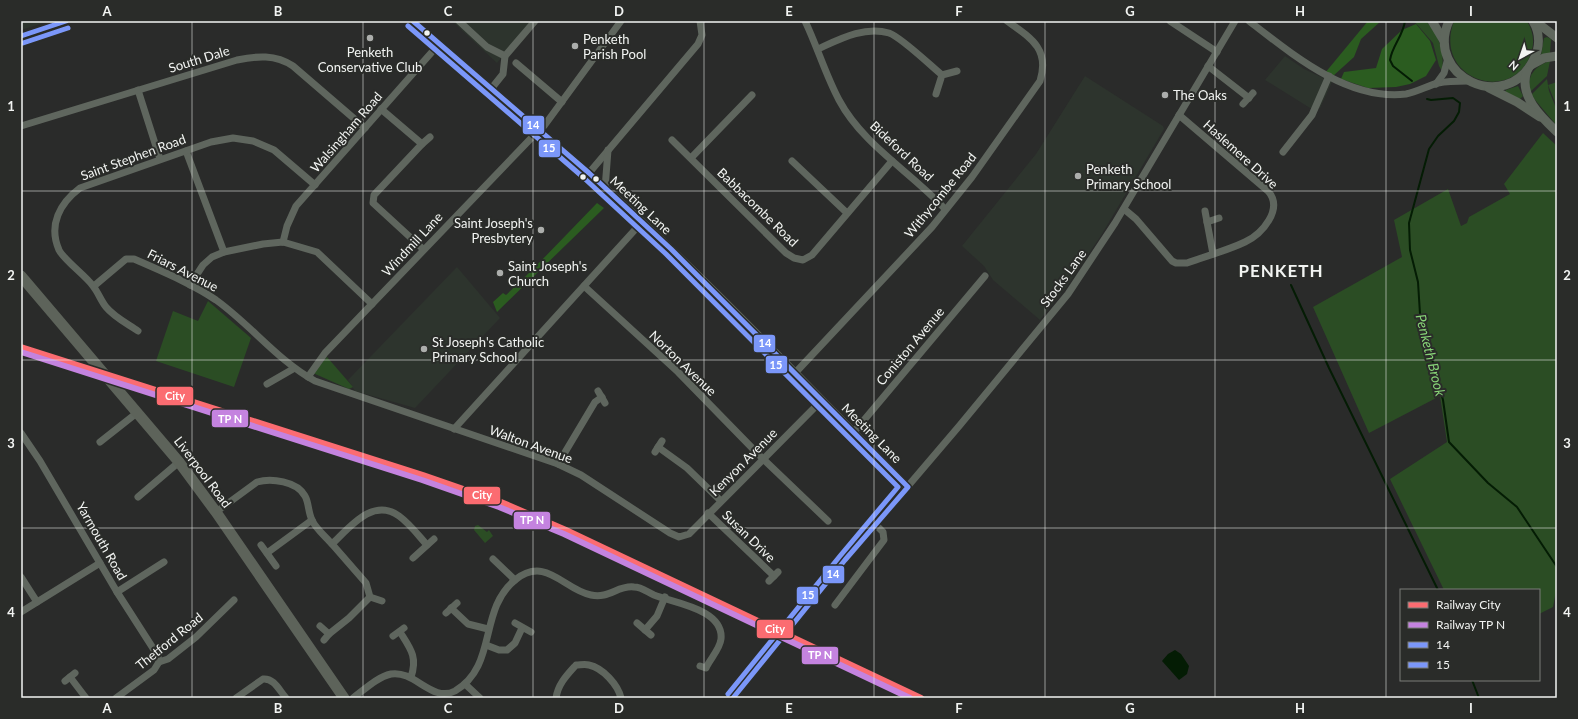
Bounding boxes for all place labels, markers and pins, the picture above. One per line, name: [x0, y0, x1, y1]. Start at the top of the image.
unlabelled marker: [422, 28, 432, 38]
place label: Penketh Parish Pool: [583, 31, 646, 62]
marker: Penketh Conservative Club: [365, 33, 375, 43]
marker: Penketh Parish Pool: [570, 41, 580, 51]
place label: Penketh Conservative Club: [318, 44, 422, 75]
place label: The Oaks: [1173, 87, 1227, 103]
marker: The Oaks: [1160, 90, 1170, 100]
place label: Penketh Primary School: [1086, 161, 1171, 192]
marker: Penketh Primary School: [1073, 171, 1083, 181]
unlabelled marker: [578, 172, 588, 182]
unlabelled marker: [591, 174, 601, 184]
place label: Saint Joseph's Presbytery: [454, 215, 533, 246]
marker: Saint Joseph's Presbytery: [536, 225, 546, 235]
place label: Saint Joseph's Church: [508, 258, 587, 289]
marker: Saint Joseph's Church: [495, 268, 505, 278]
place label: St Joseph's Catholic Primary School: [432, 334, 544, 365]
marker: St Joseph's Catholic Primary School: [419, 344, 429, 354]

